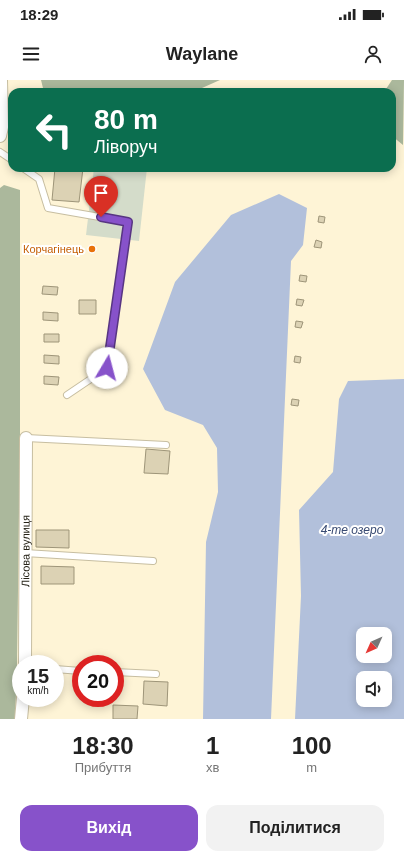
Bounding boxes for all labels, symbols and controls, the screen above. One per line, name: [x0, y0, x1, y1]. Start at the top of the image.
text: 18:29: [20, 6, 58, 23]
icon: menu: [20, 43, 42, 65]
icon: person: [362, 43, 384, 65]
text: Waylane: [166, 44, 238, 64]
icon: left: [28, 104, 80, 156]
text: 80 m: [94, 104, 158, 135]
text: Ліворуч: [94, 137, 157, 157]
pin: [84, 176, 118, 217]
icon: arrive: [90, 182, 112, 204]
place label: Корчагінець: [23, 243, 84, 255]
marker: Корчагінець: [87, 244, 97, 254]
position arrow: [86, 347, 128, 389]
street label: Лісова вулиця: [19, 515, 32, 587]
water label: 4-те озеро: [321, 523, 384, 537]
north arrow: [356, 627, 392, 663]
map controls: [356, 627, 392, 707]
speed limit sign: 20: [72, 655, 124, 707]
text: 15: [27, 665, 49, 687]
button: sound: [356, 671, 392, 707]
text: km/h: [27, 685, 49, 696]
text: 18:30: [72, 732, 134, 759]
text: 1: [206, 732, 219, 759]
text: 100: [292, 732, 332, 759]
text: Прибуття: [75, 760, 131, 775]
text: хв: [206, 760, 219, 775]
text: m: [306, 760, 317, 775]
button: Вихід: [20, 805, 198, 851]
button: Поділитися: [206, 805, 384, 851]

